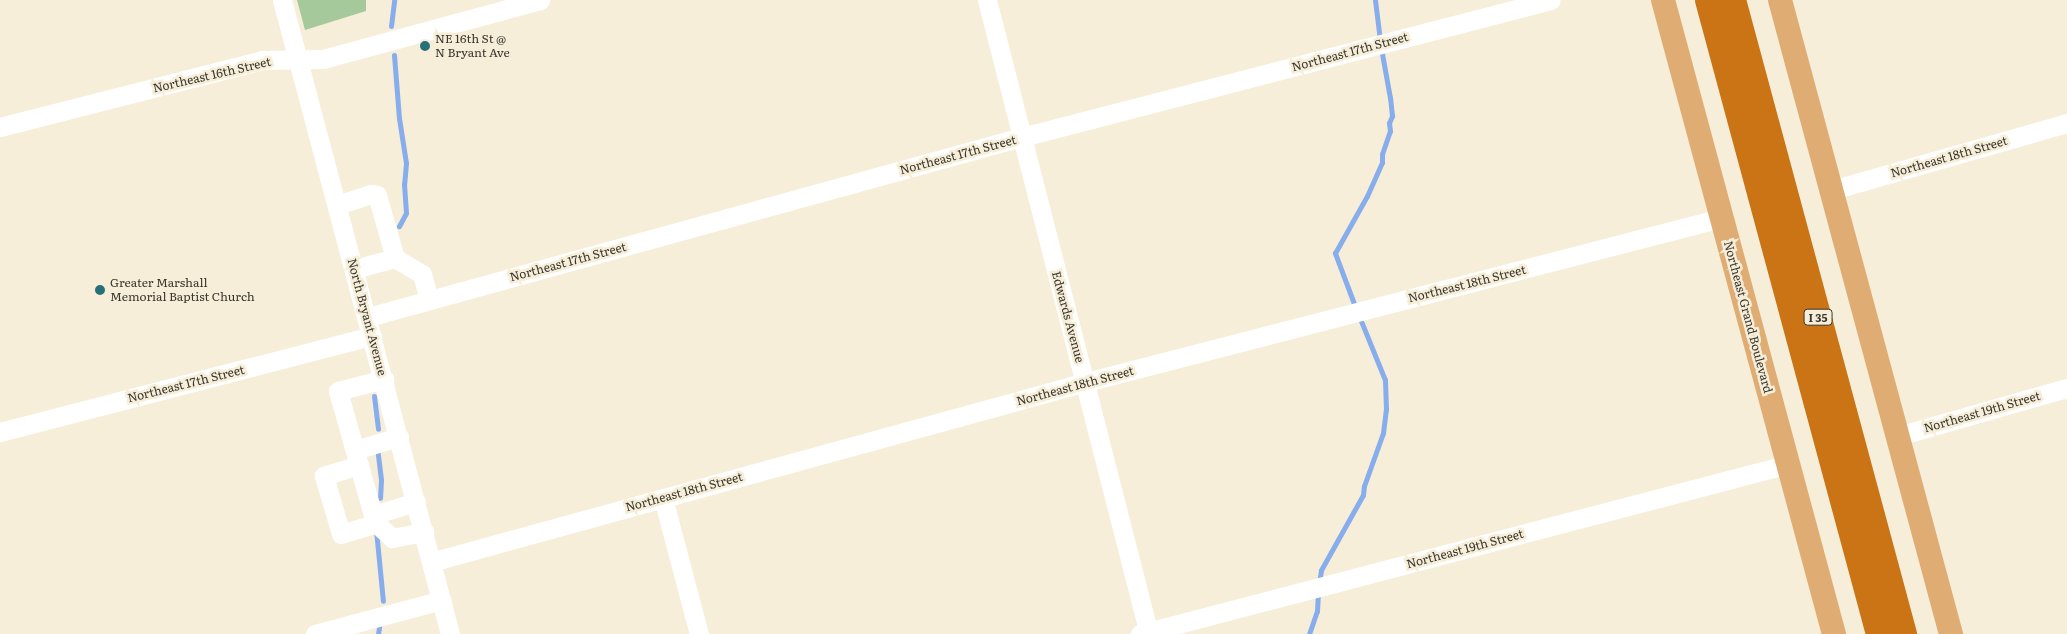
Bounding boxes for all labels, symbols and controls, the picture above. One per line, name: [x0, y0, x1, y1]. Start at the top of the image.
street label: Northeast 17th Street: [1290, 30, 1410, 74]
place label: NE 16th St @ N Bryant Ave: [435, 32, 510, 60]
marker: NE 16th St @ N Bryant Ave: [419, 40, 431, 52]
street label: Northeast 16th Street: [152, 54, 272, 96]
street label: Northeast 17th Street: [898, 133, 1018, 177]
street label: Northeast 18th Street: [1889, 133, 2009, 181]
street label: Northeast Grand Boulevard: [1721, 239, 1775, 395]
street label: Northeast 17th Street: [508, 240, 628, 284]
street label: North Bryant Avenue: [344, 257, 390, 377]
street label: Northeast 18th Street: [1407, 262, 1527, 306]
street label: Edwards Avenue: [1049, 270, 1087, 364]
place label: Greater Marshall Memorial Baptist Church: [110, 276, 255, 304]
marker: Greater Marshall Memorial Baptist Church: [94, 284, 106, 296]
road number: I 35: [1803, 308, 1833, 326]
street label: Northeast 17th Street: [126, 363, 246, 405]
street label: Northeast 18th Street: [1015, 363, 1135, 409]
street label: Northeast 19th Street: [1922, 388, 2042, 436]
street label: Northeast 18th Street: [624, 469, 744, 515]
street label: Northeast 19th Street: [1405, 526, 1525, 572]

